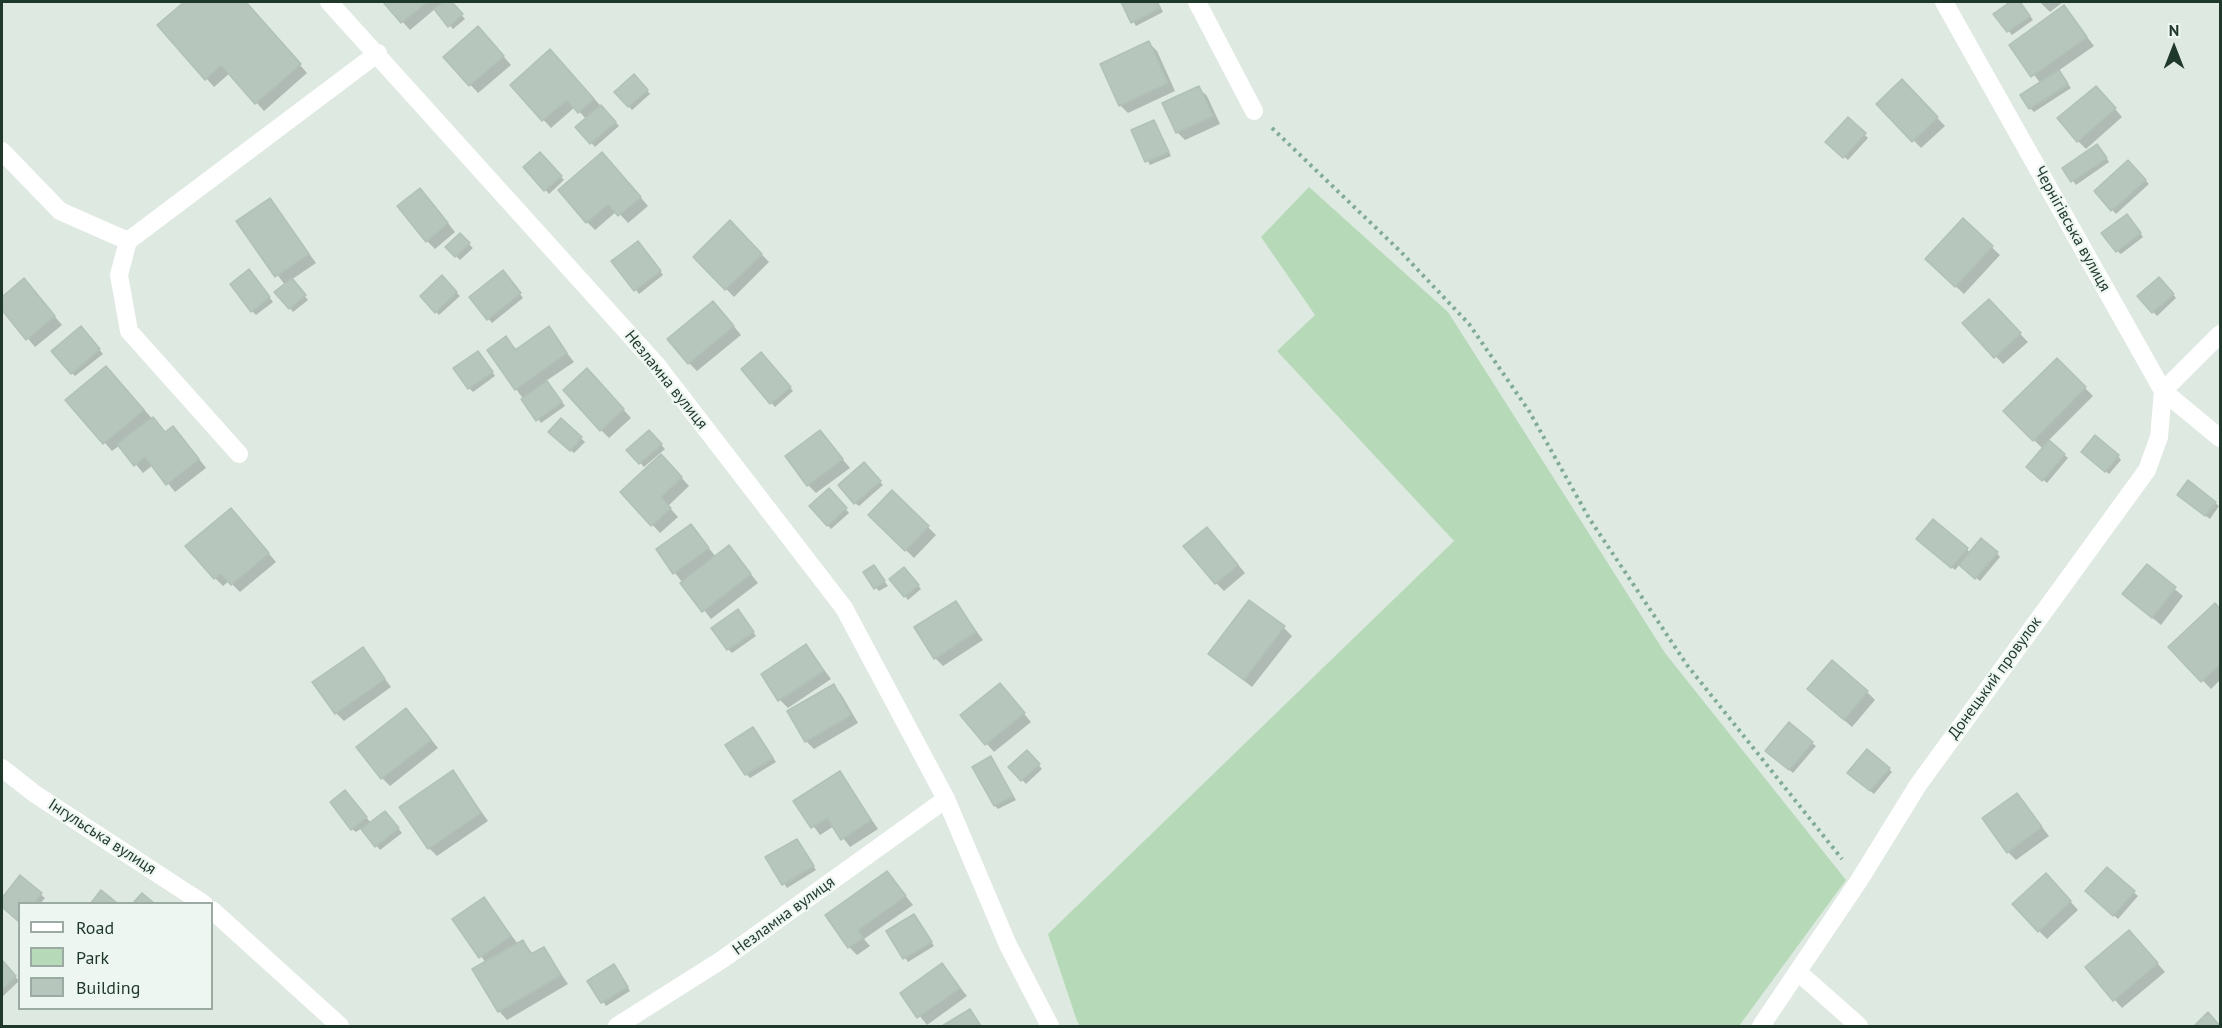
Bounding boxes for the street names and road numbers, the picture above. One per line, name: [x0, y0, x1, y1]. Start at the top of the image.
street label: Чернігівська вулиця: [2030, 163, 2114, 295]
street label: Незламна вулиця: [620, 327, 712, 433]
street label: Донецький провулок: [1944, 613, 2046, 743]
street label: Інгульська вулиця: [45, 795, 159, 879]
street label: Незламна вулиця: [729, 873, 839, 959]

